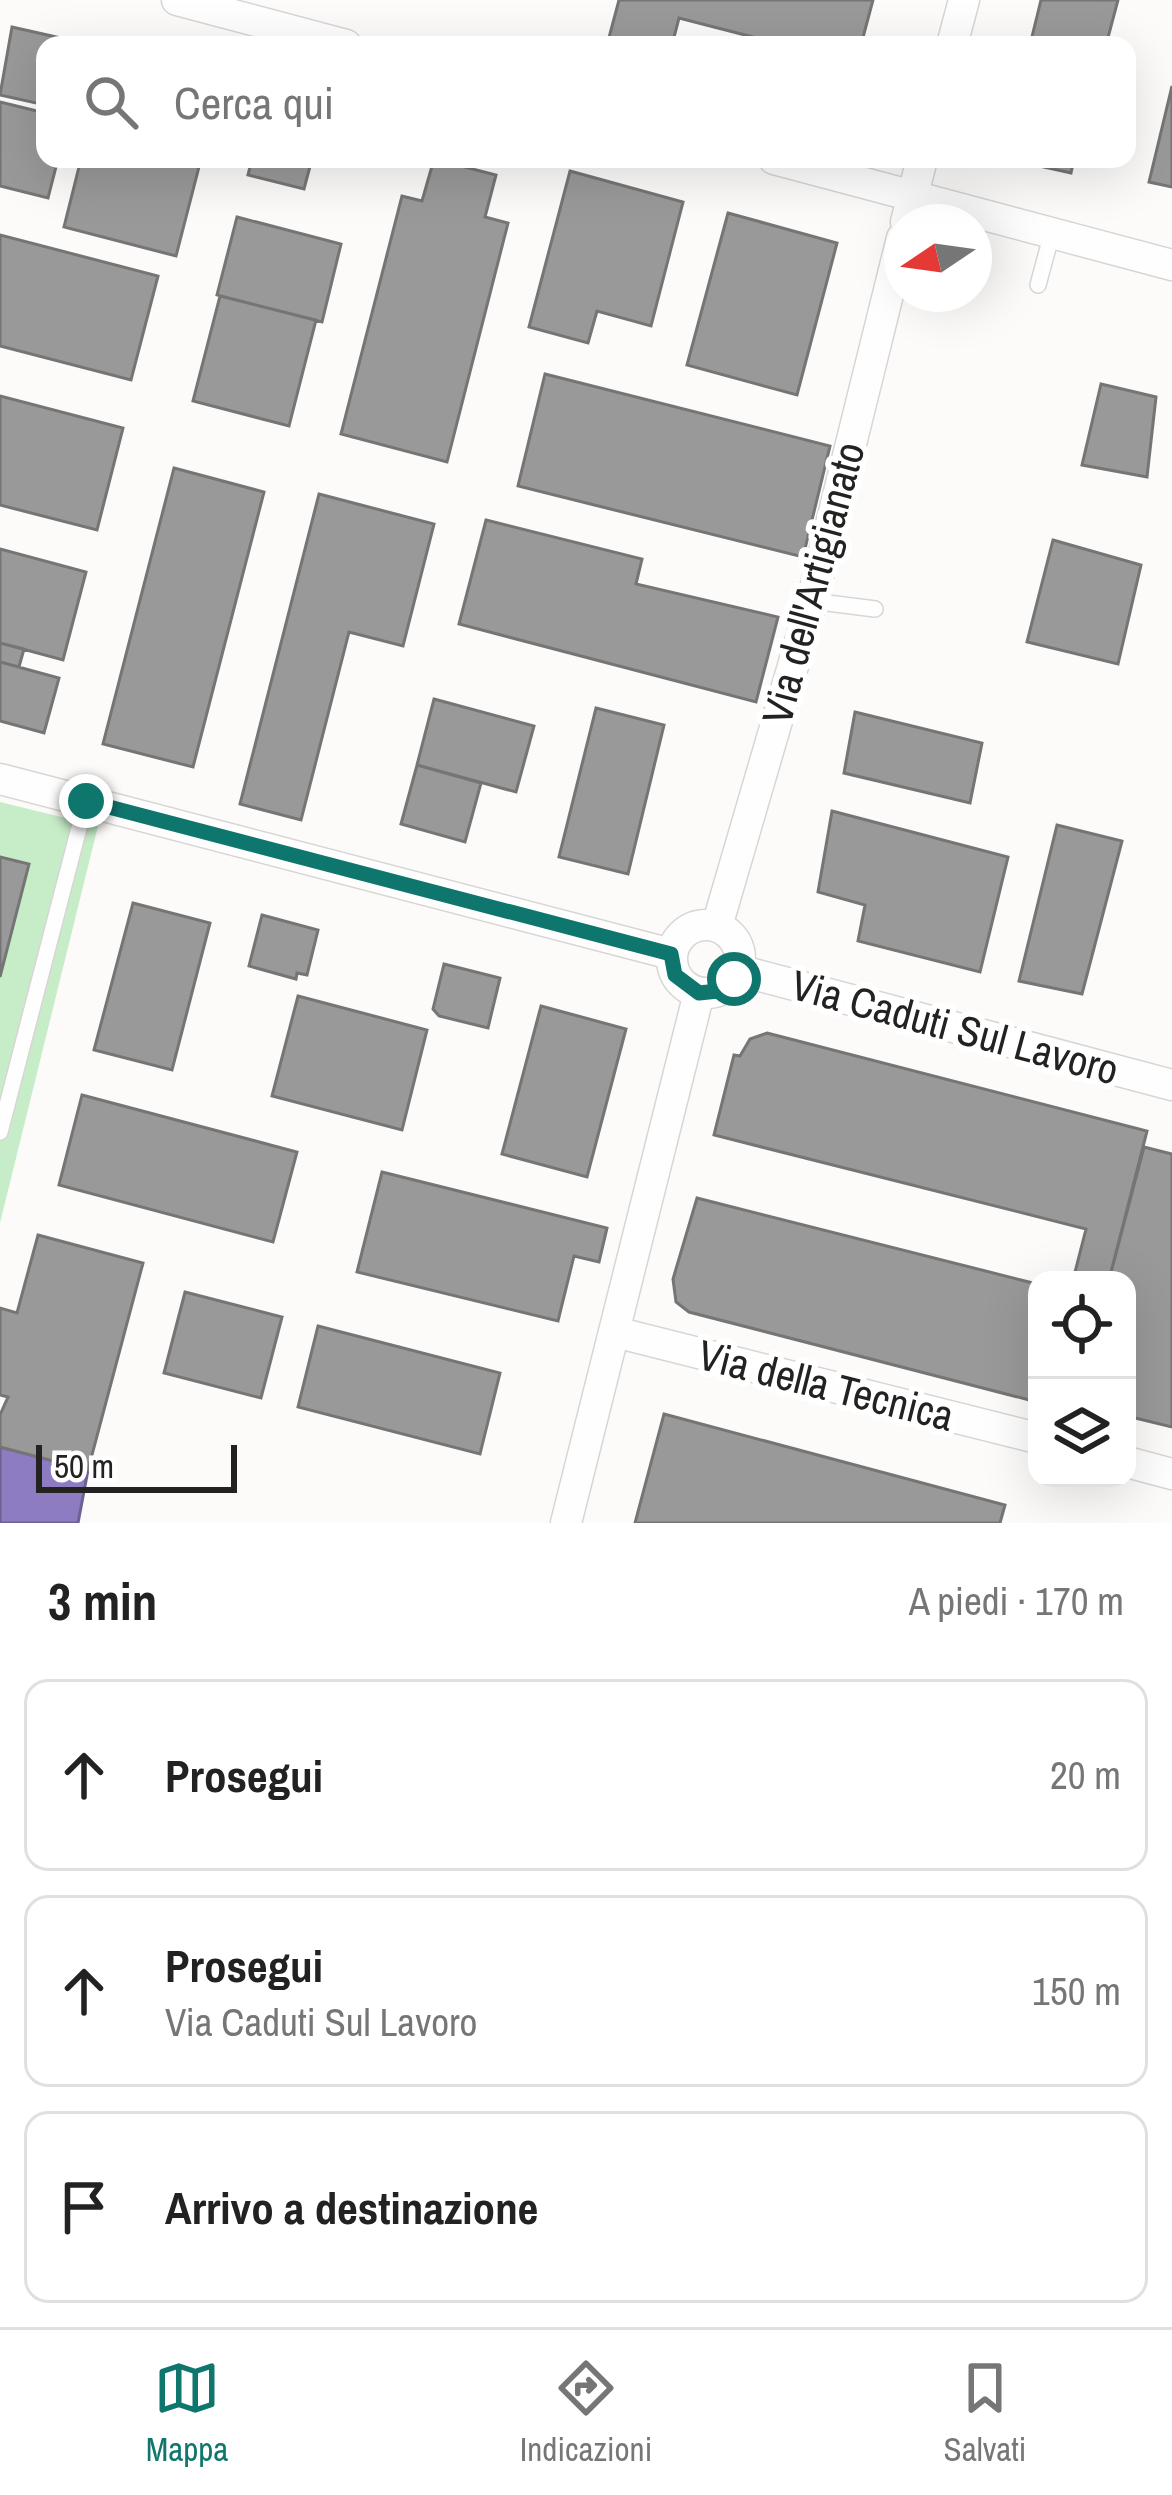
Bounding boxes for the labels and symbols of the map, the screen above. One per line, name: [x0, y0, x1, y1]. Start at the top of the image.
north arrow: [884, 204, 992, 312]
street label: Via dell'Artigianato: [749, 436, 877, 730]
route end: [59, 774, 113, 828]
route start: [707, 952, 761, 1006]
street label: Via Caduti Sul Lavoro: [785, 956, 1125, 1098]
street label: Via della Tecnica: [693, 1326, 959, 1444]
scale bar: [36, 1439, 237, 1492]

